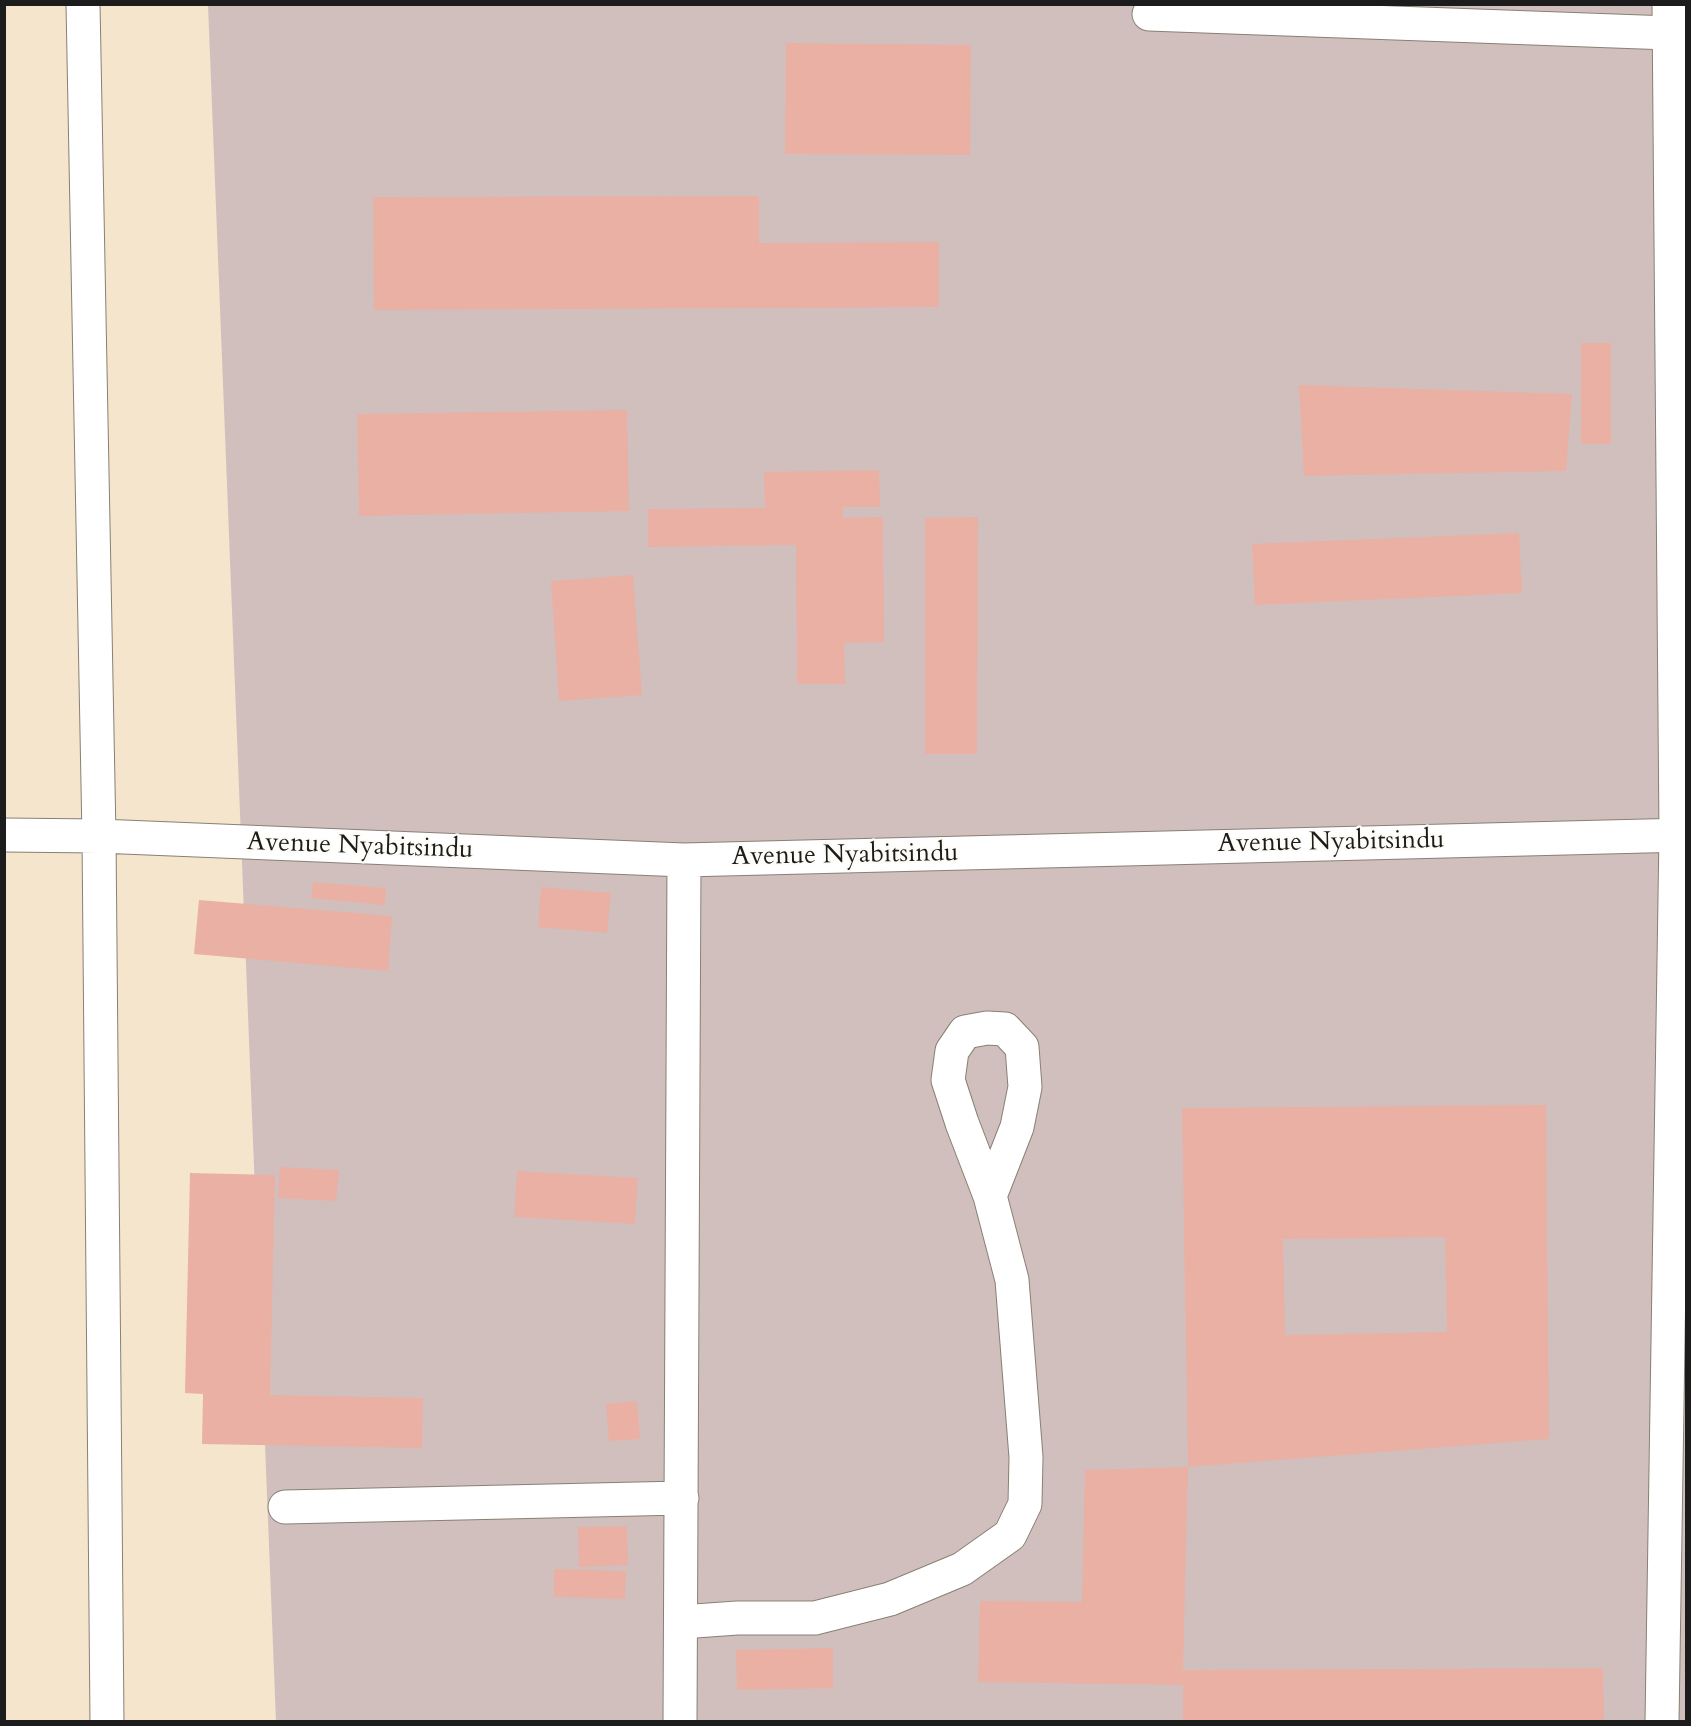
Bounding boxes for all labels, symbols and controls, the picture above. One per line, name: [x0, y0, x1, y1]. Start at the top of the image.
street label: Avenue Nyabitsindu: [1217, 825, 1445, 861]
street label: Avenue Nyabitsindu: [246, 827, 474, 867]
street label: Avenue Nyabitsindu: [731, 838, 959, 874]

